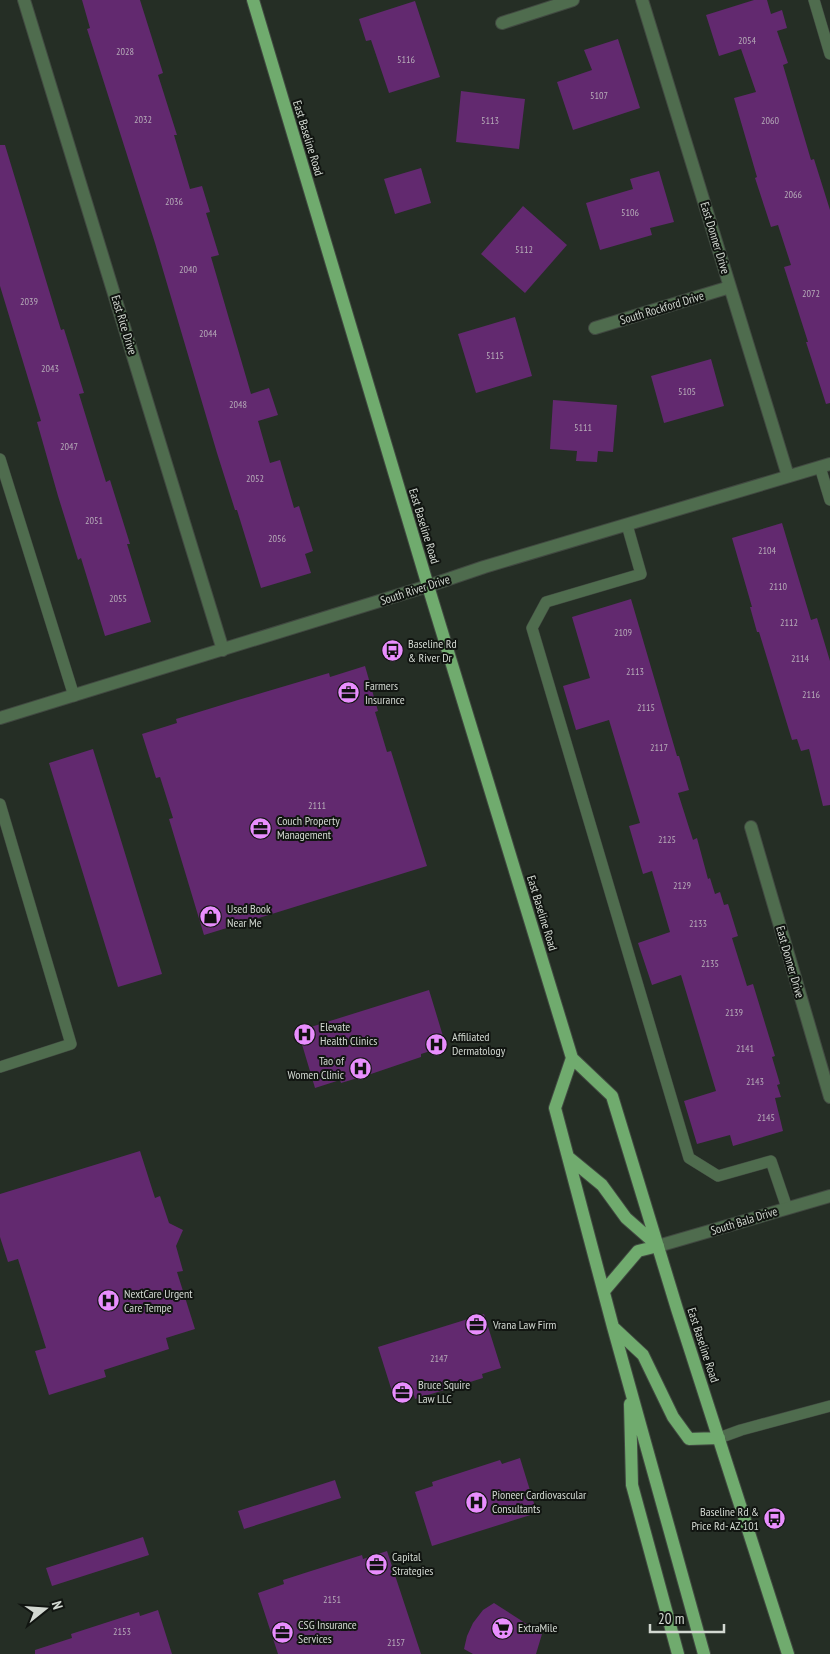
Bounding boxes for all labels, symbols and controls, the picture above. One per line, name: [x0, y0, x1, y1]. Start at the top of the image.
house number: 2054: [738, 34, 757, 47]
house number: 2028: [116, 45, 134, 58]
house number: 5116: [397, 53, 416, 66]
house number: 5107: [590, 89, 608, 102]
street label: East Baseline Road: [290, 98, 327, 177]
house number: 2032: [134, 113, 152, 126]
house number: 5113: [481, 114, 499, 127]
house number: 2060: [761, 114, 780, 127]
house number: 2066: [784, 188, 803, 201]
house number: 2036: [165, 195, 184, 208]
street label: East Donner Drive: [697, 200, 734, 276]
house number: 5106: [621, 206, 640, 219]
house number: 5112: [515, 243, 533, 256]
house number: 2040: [179, 263, 198, 276]
house number: 2072: [802, 287, 820, 300]
street label: South Rockford Drive: [618, 288, 706, 327]
street label: East Rice Drive: [108, 293, 141, 357]
house number: 2039: [20, 295, 38, 308]
house number: 2044: [199, 327, 218, 340]
house number: 5115: [486, 349, 504, 362]
house number: 2043: [41, 362, 59, 375]
house number: 5105: [678, 385, 696, 398]
house number: 2048: [229, 398, 247, 411]
house number: 5111: [574, 421, 592, 434]
house number: 2047: [60, 440, 78, 453]
house number: 2052: [246, 472, 264, 485]
street label: East Baseline Road: [406, 486, 443, 565]
house number: 2051: [85, 514, 103, 527]
house number: 2056: [268, 532, 287, 545]
house number: 2104: [758, 544, 777, 557]
street label: South River Drive: [378, 571, 452, 608]
house number: 2110: [769, 580, 788, 593]
house number: 2055: [109, 592, 127, 605]
house number: 2112: [780, 616, 798, 629]
house number: 2109: [614, 626, 632, 639]
place label: Baseline Rd & River Dr: [408, 636, 457, 665]
bus stop icon: Baseline Rd & River Dr: [380, 639, 404, 663]
house number: 2114: [791, 652, 810, 665]
house number: 2113: [626, 665, 644, 678]
place label: Farmers Insurance: [365, 678, 405, 707]
office icon: Farmers Insurance: [337, 681, 361, 705]
house number: 2116: [802, 688, 821, 701]
house number: 2115: [637, 701, 655, 714]
house number: 2117: [650, 741, 668, 754]
house number: 2111: [308, 799, 326, 812]
place label: Couch Property Management: [277, 813, 340, 842]
office icon: Couch Property Management: [249, 816, 273, 840]
house number: 2125: [658, 833, 676, 846]
street label: East Baseline Road: [524, 873, 561, 952]
house number: 2129: [673, 879, 691, 892]
place label: Used Book Near Me: [227, 901, 271, 930]
shop icon: Used Book Near Me: [199, 904, 223, 928]
house number: 2133: [689, 917, 707, 930]
street label: East Donner Drive: [773, 924, 808, 1000]
house number: 2135: [701, 957, 719, 970]
house number: 2139: [725, 1006, 743, 1019]
place label: Elevate Health Clinics: [320, 1019, 377, 1048]
hospital icon: Elevate Health Clinics: [292, 1022, 316, 1046]
place label: Affiliated Dermatology: [452, 1029, 506, 1058]
hospital icon: Affiliated Dermatology: [424, 1032, 448, 1056]
house number: 2141: [736, 1042, 754, 1055]
place label: Tao of Women Clinic: [288, 1053, 345, 1082]
hospital icon: Tao of Women Clinic: [348, 1056, 372, 1080]
house number: 2143: [746, 1075, 764, 1088]
house number: 2145: [757, 1111, 775, 1124]
street label: South Bala Drive: [709, 1203, 779, 1238]
place label: NextCare Urgent Care Tempe: [124, 1286, 193, 1315]
hospital icon: NextCare Urgent Care Tempe: [96, 1289, 120, 1313]
street label: East Baseline Road: [684, 1305, 723, 1384]
office icon: Vrana Law Firm: [465, 1313, 489, 1337]
place label: Vrana Law Firm: [492, 1317, 557, 1332]
house number: 2147: [430, 1352, 448, 1365]
place label: Bruce Squire Law LLC: [418, 1377, 470, 1406]
office icon: Bruce Squire Law LLC: [390, 1380, 414, 1404]
place label: Pioneer Cardiovascular Consultants: [492, 1487, 587, 1516]
hospital icon: Pioneer Cardiovascular Consultants: [464, 1490, 488, 1514]
place label: Baseline Rd & Price Rd- AZ 101: [691, 1504, 759, 1533]
bus stop icon: Baseline Rd & Price Rd- AZ 101: [763, 1507, 787, 1531]
place label: Capital Strategies: [392, 1549, 433, 1578]
office icon: Capital Strategies: [364, 1552, 388, 1576]
north arrow: [20, 1584, 70, 1634]
house number: 2151: [323, 1593, 341, 1606]
text: N: [48, 1599, 67, 1611]
scale bar: [650, 1602, 724, 1634]
text: 20 m: [658, 1609, 684, 1628]
supermarket icon: ExtraMile: [490, 1616, 514, 1640]
place label: CSG Insurance Services: [298, 1617, 357, 1646]
office icon: CSG Insurance Services: [270, 1620, 294, 1644]
place label: ExtraMile: [518, 1620, 558, 1635]
house number: 2153: [113, 1625, 131, 1638]
house number: 2157: [387, 1636, 405, 1649]

